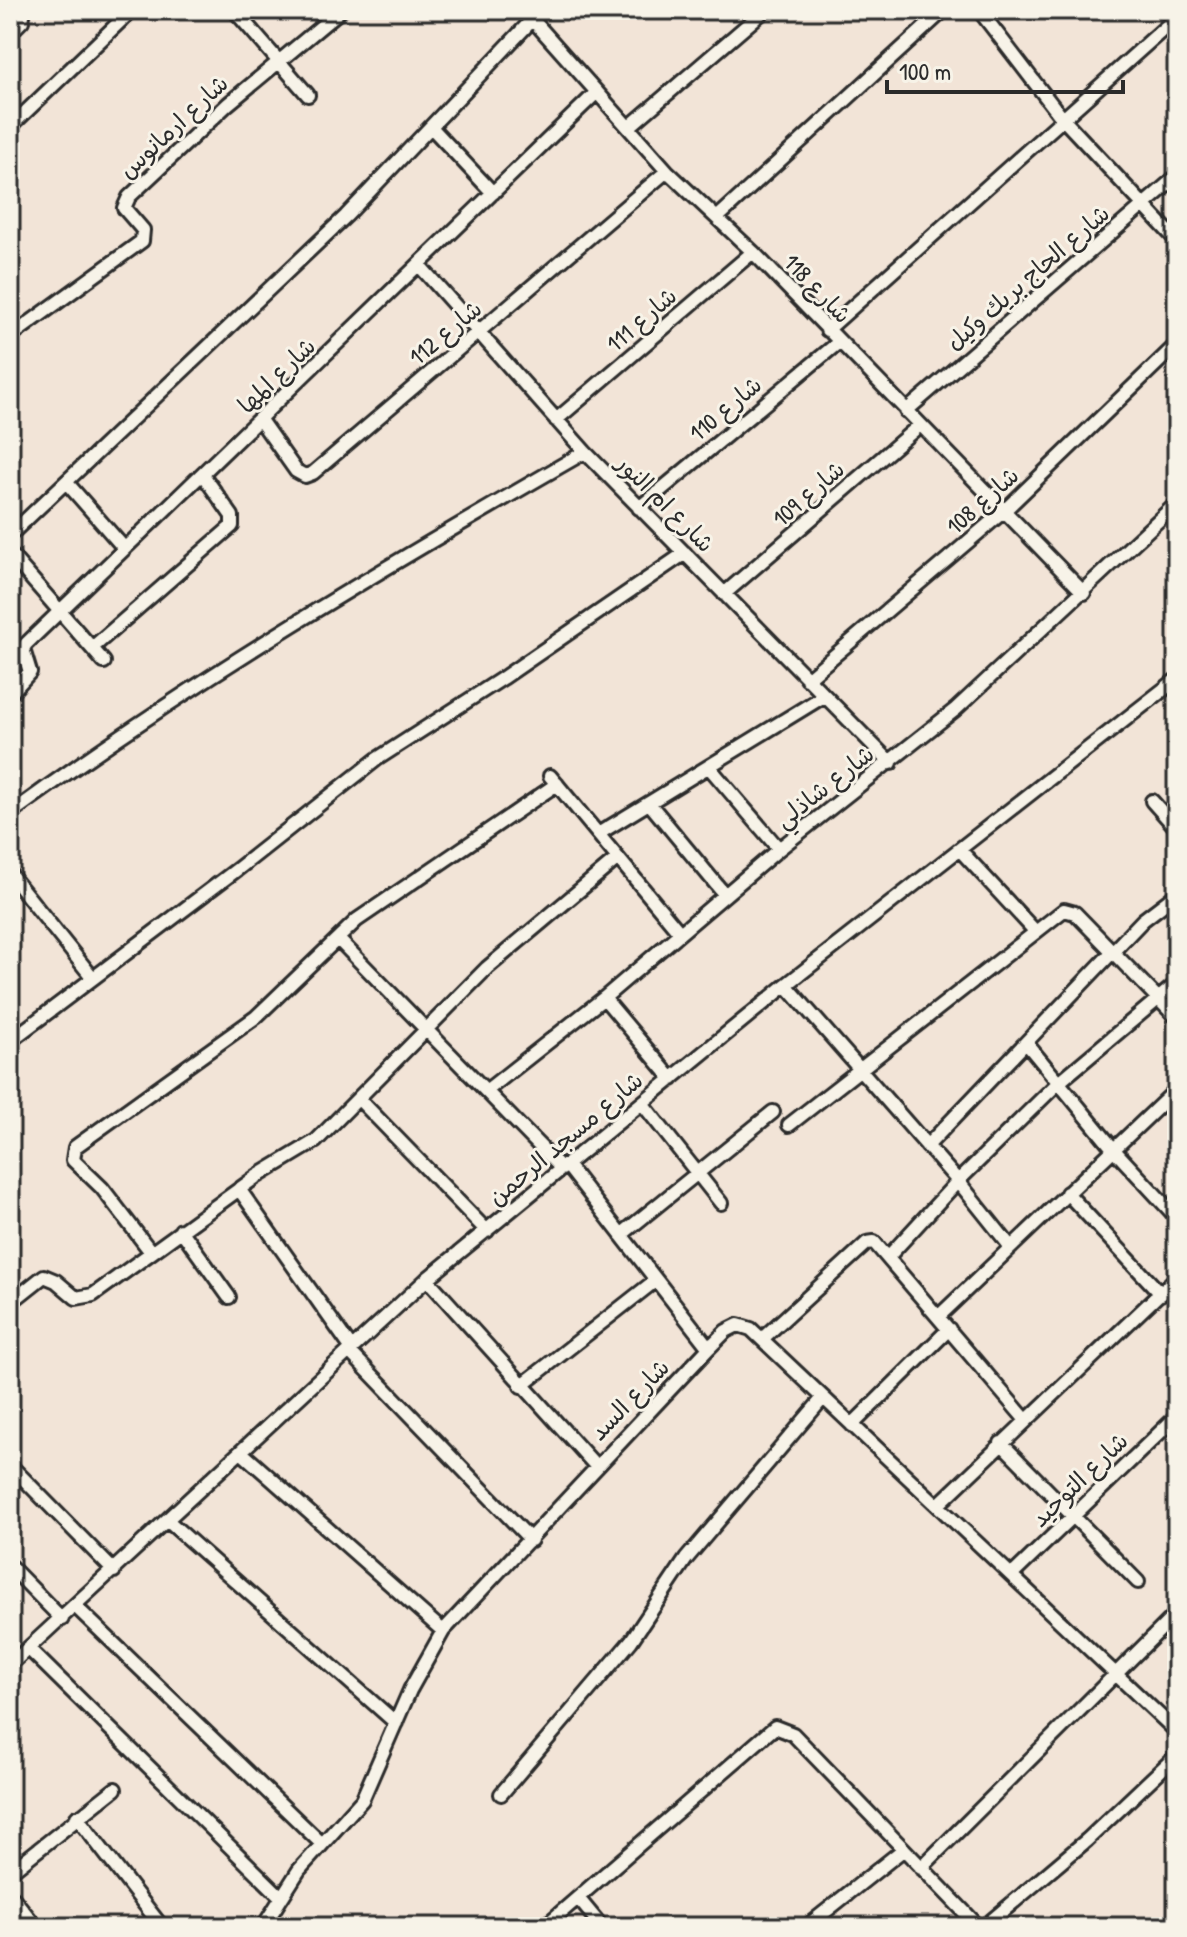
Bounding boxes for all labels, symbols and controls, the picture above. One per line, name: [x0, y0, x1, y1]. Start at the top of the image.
scale bar: [887, 44, 1123, 94]
text: 100 m: [899, 55, 951, 87]
street label: شارع ارمانوس: [111, 67, 236, 186]
street label: شارع الحاج بريك وكيل: [938, 197, 1117, 359]
street label: شارع 118: [775, 246, 859, 331]
street label: شارع 111: [599, 279, 684, 360]
street label: شارع 112: [402, 292, 490, 373]
street label: شارع المها: [230, 330, 323, 422]
street label: شارع 110: [682, 368, 769, 449]
street label: شارع ام النور: [607, 446, 722, 561]
street label: شارع 109: [765, 453, 852, 535]
street label: شارع 108: [939, 459, 1026, 543]
street label: شارع شاذلي: [768, 737, 884, 840]
street label: شارع مسجد الرحمن: [481, 1064, 651, 1214]
street label: شارع السد: [582, 1351, 677, 1448]
street label: شارع التوحيد: [1023, 1425, 1136, 1535]

